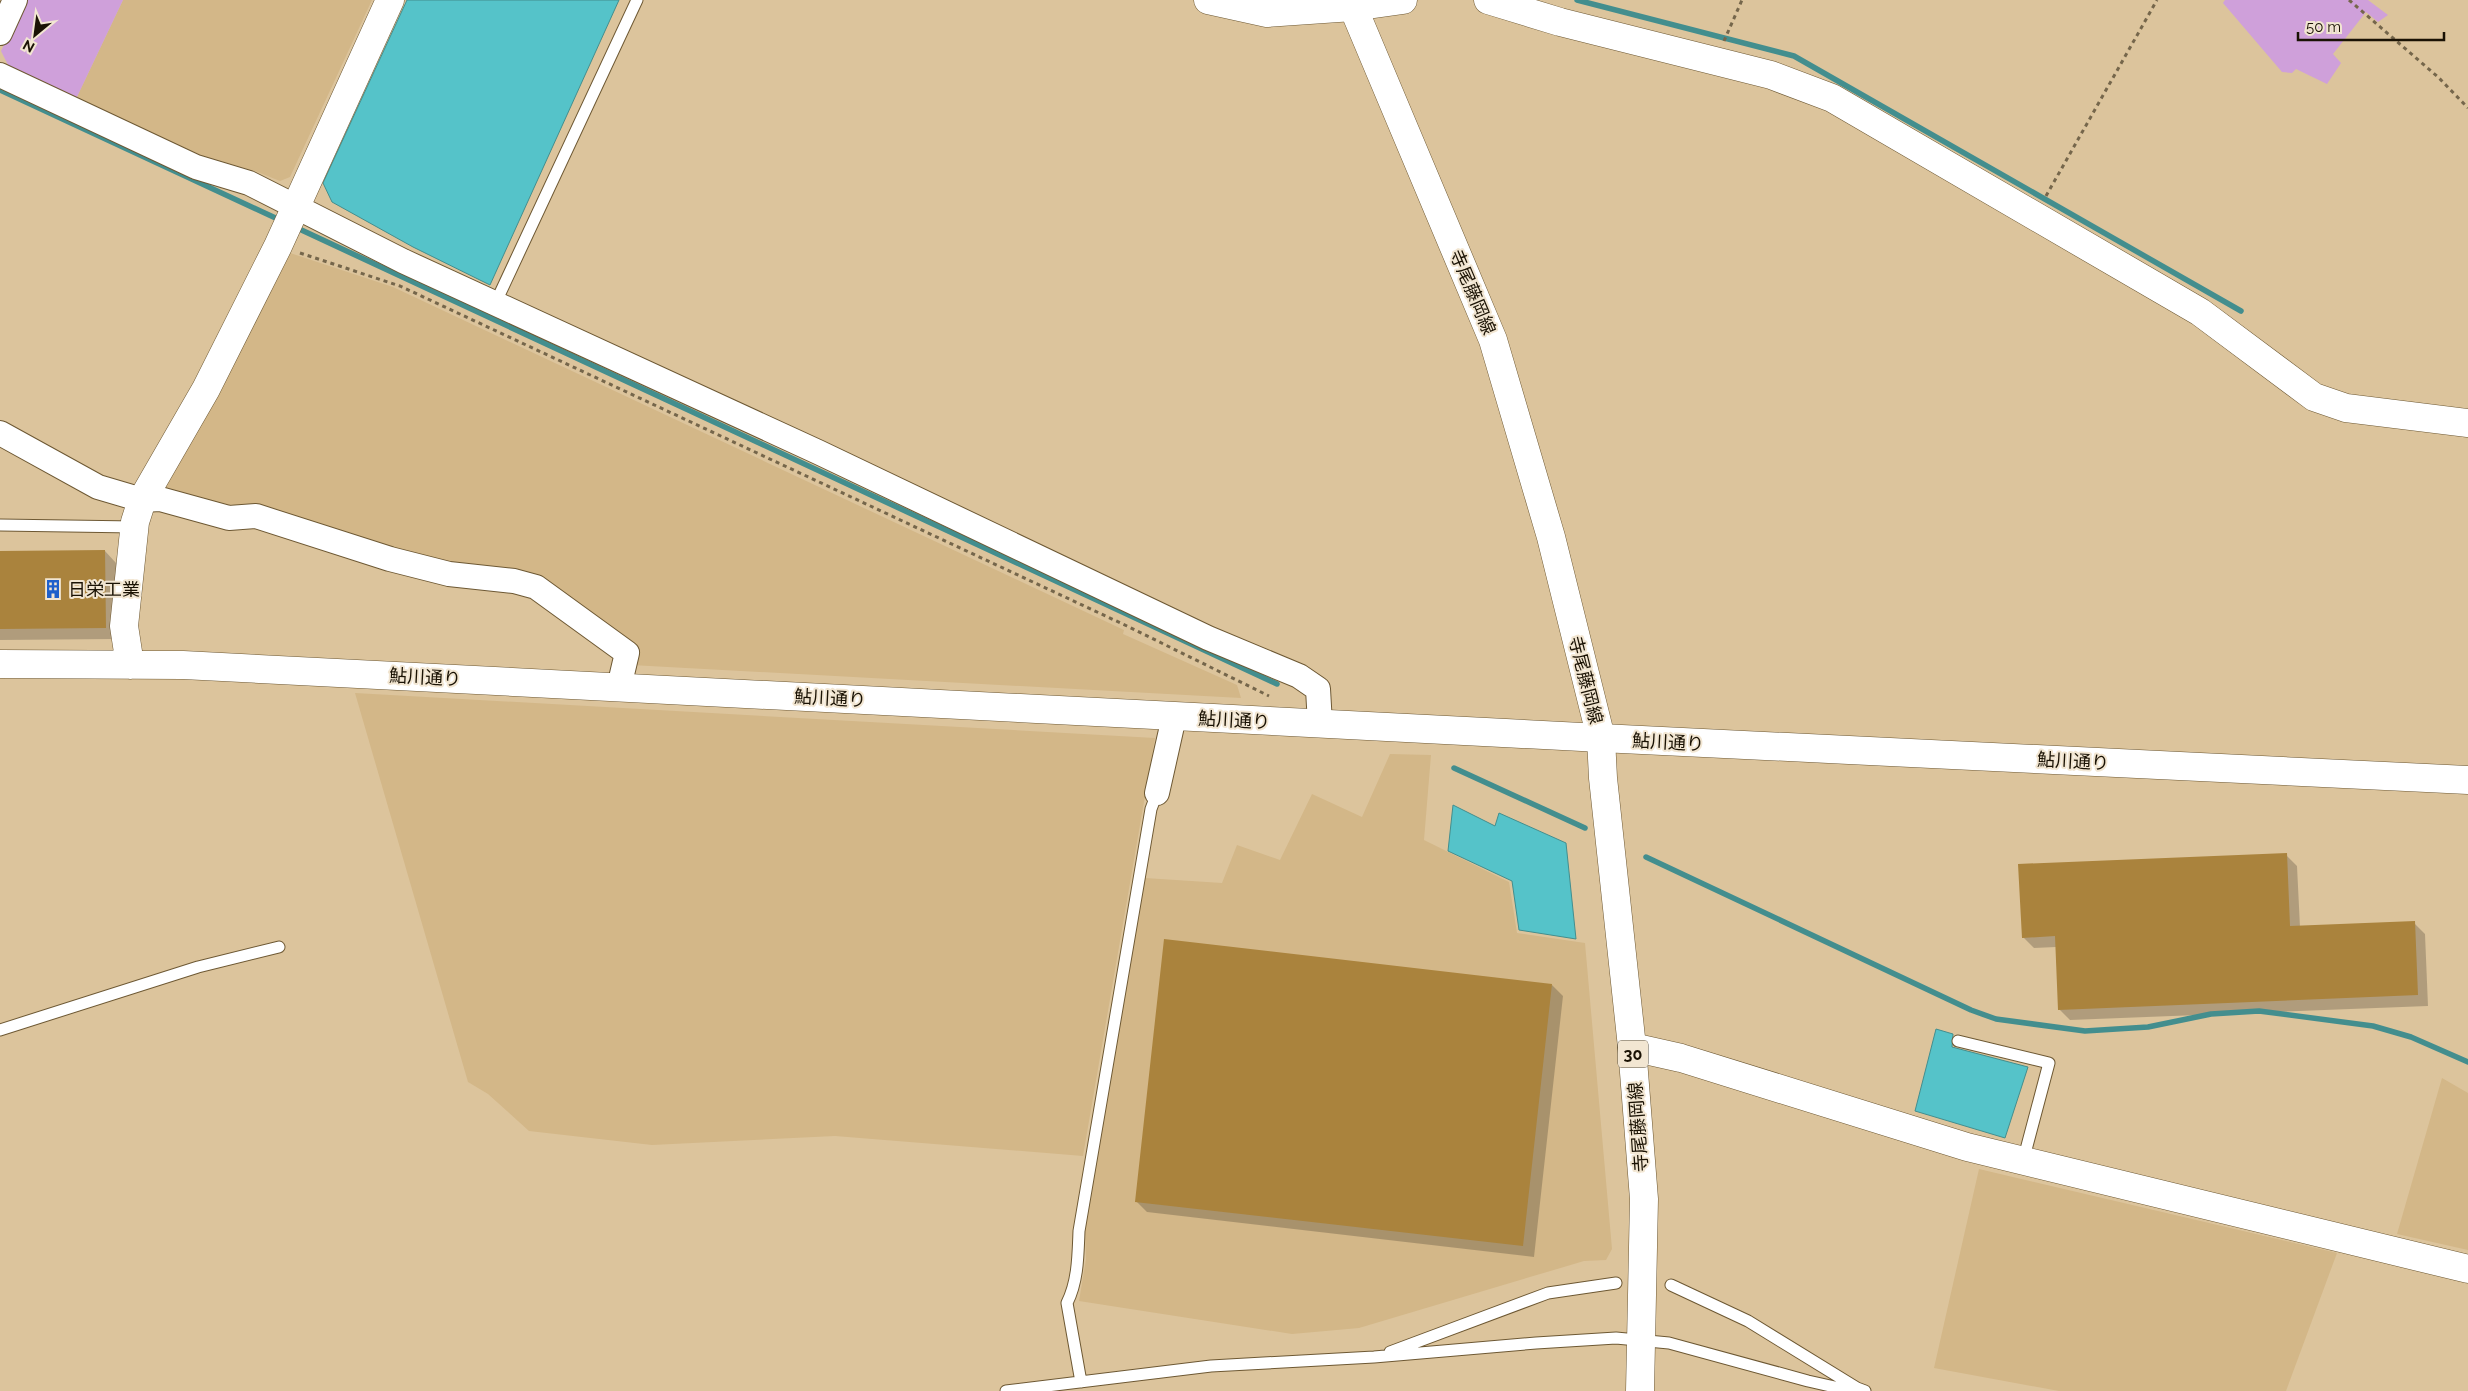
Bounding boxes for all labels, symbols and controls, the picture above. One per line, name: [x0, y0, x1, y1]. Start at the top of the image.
north arrow: [10, 10, 60, 60]
scale bar: [2298, 10, 2444, 42]
text: 50 m: [2306, 18, 2341, 36]
text: N: [20, 37, 37, 56]
street label: 寺尾藤岡線: [1446, 246, 1500, 338]
building icon: 日栄工業: [42, 578, 64, 600]
place label: 日栄工業: [68, 579, 140, 600]
street label: 寺尾藤岡線: [1565, 634, 1607, 726]
street label: 鮎川通り: [388, 665, 462, 689]
street label: 鮎川通り: [793, 686, 867, 710]
street label: 鮎川通り: [1197, 708, 1271, 732]
street label: 鮎川通り: [1631, 730, 1705, 754]
street label: 鮎川通り: [2036, 749, 2110, 773]
road number: 30: [1618, 1040, 1648, 1068]
street label: 寺尾藤岡線: [1624, 1081, 1652, 1173]

